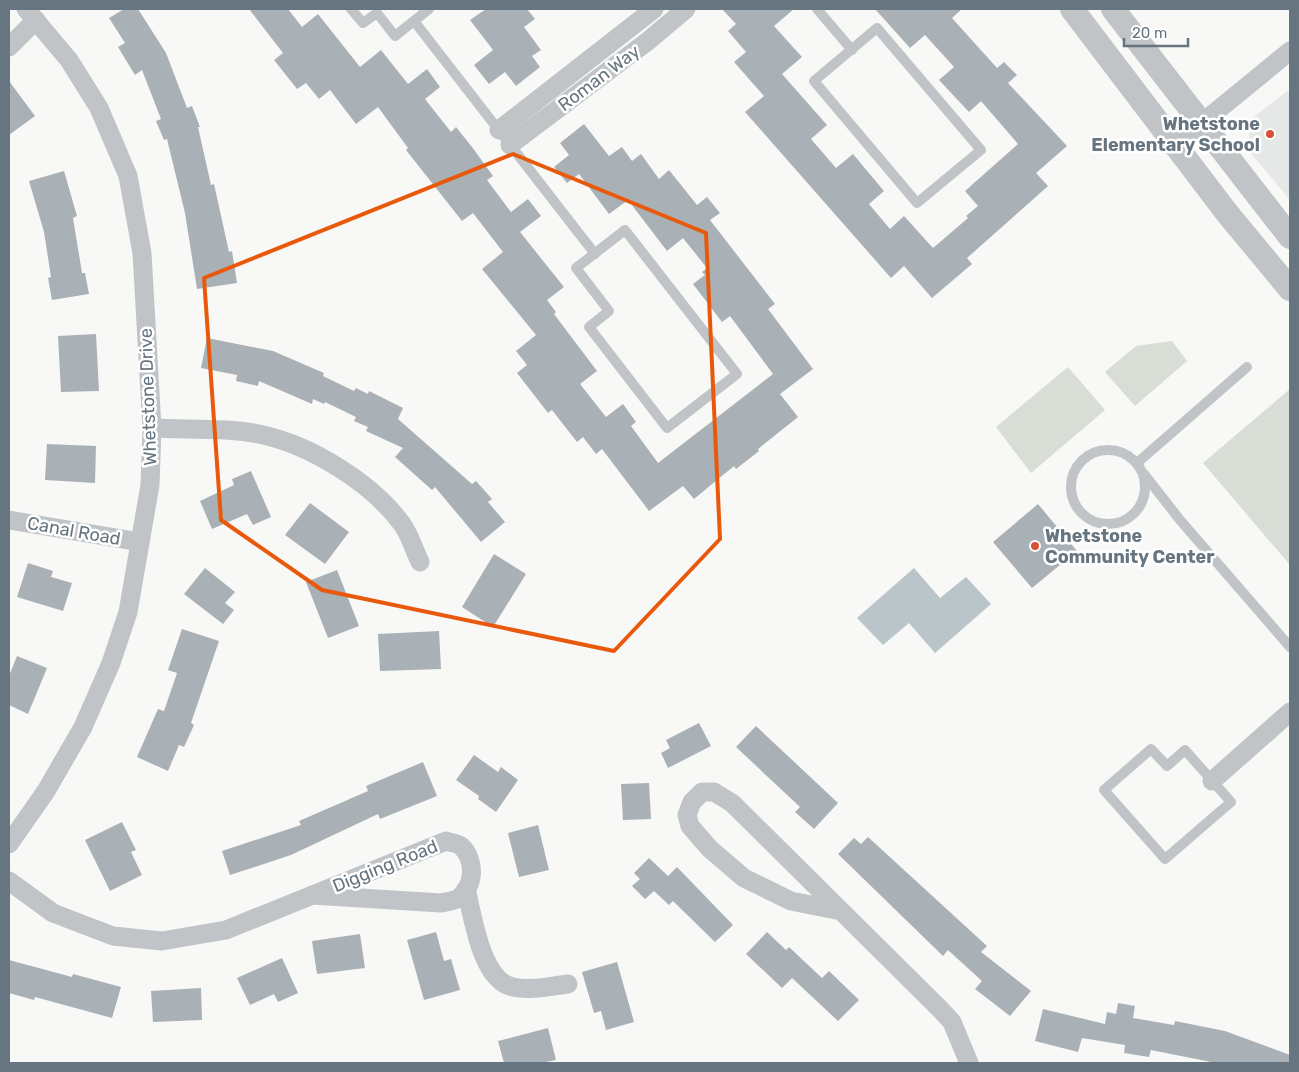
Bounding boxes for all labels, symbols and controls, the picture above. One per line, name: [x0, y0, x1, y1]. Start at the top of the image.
scale bar: [1124, 15, 1188, 47]
text: 20 m: [1132, 24, 1167, 42]
street label: Roman Way: [554, 40, 644, 116]
place label: Whetstone Elementary School: [1091, 113, 1260, 156]
marker: Whetstone Elementary School: [1264, 128, 1276, 140]
street label: Whetstone Drive: [135, 328, 161, 466]
street label: Canal Road: [26, 512, 122, 550]
place label: Whetstone Community Center: [1045, 525, 1214, 568]
marker: Whetstone Community Center: [1029, 540, 1041, 552]
street label: Digging Road: [329, 835, 441, 897]

